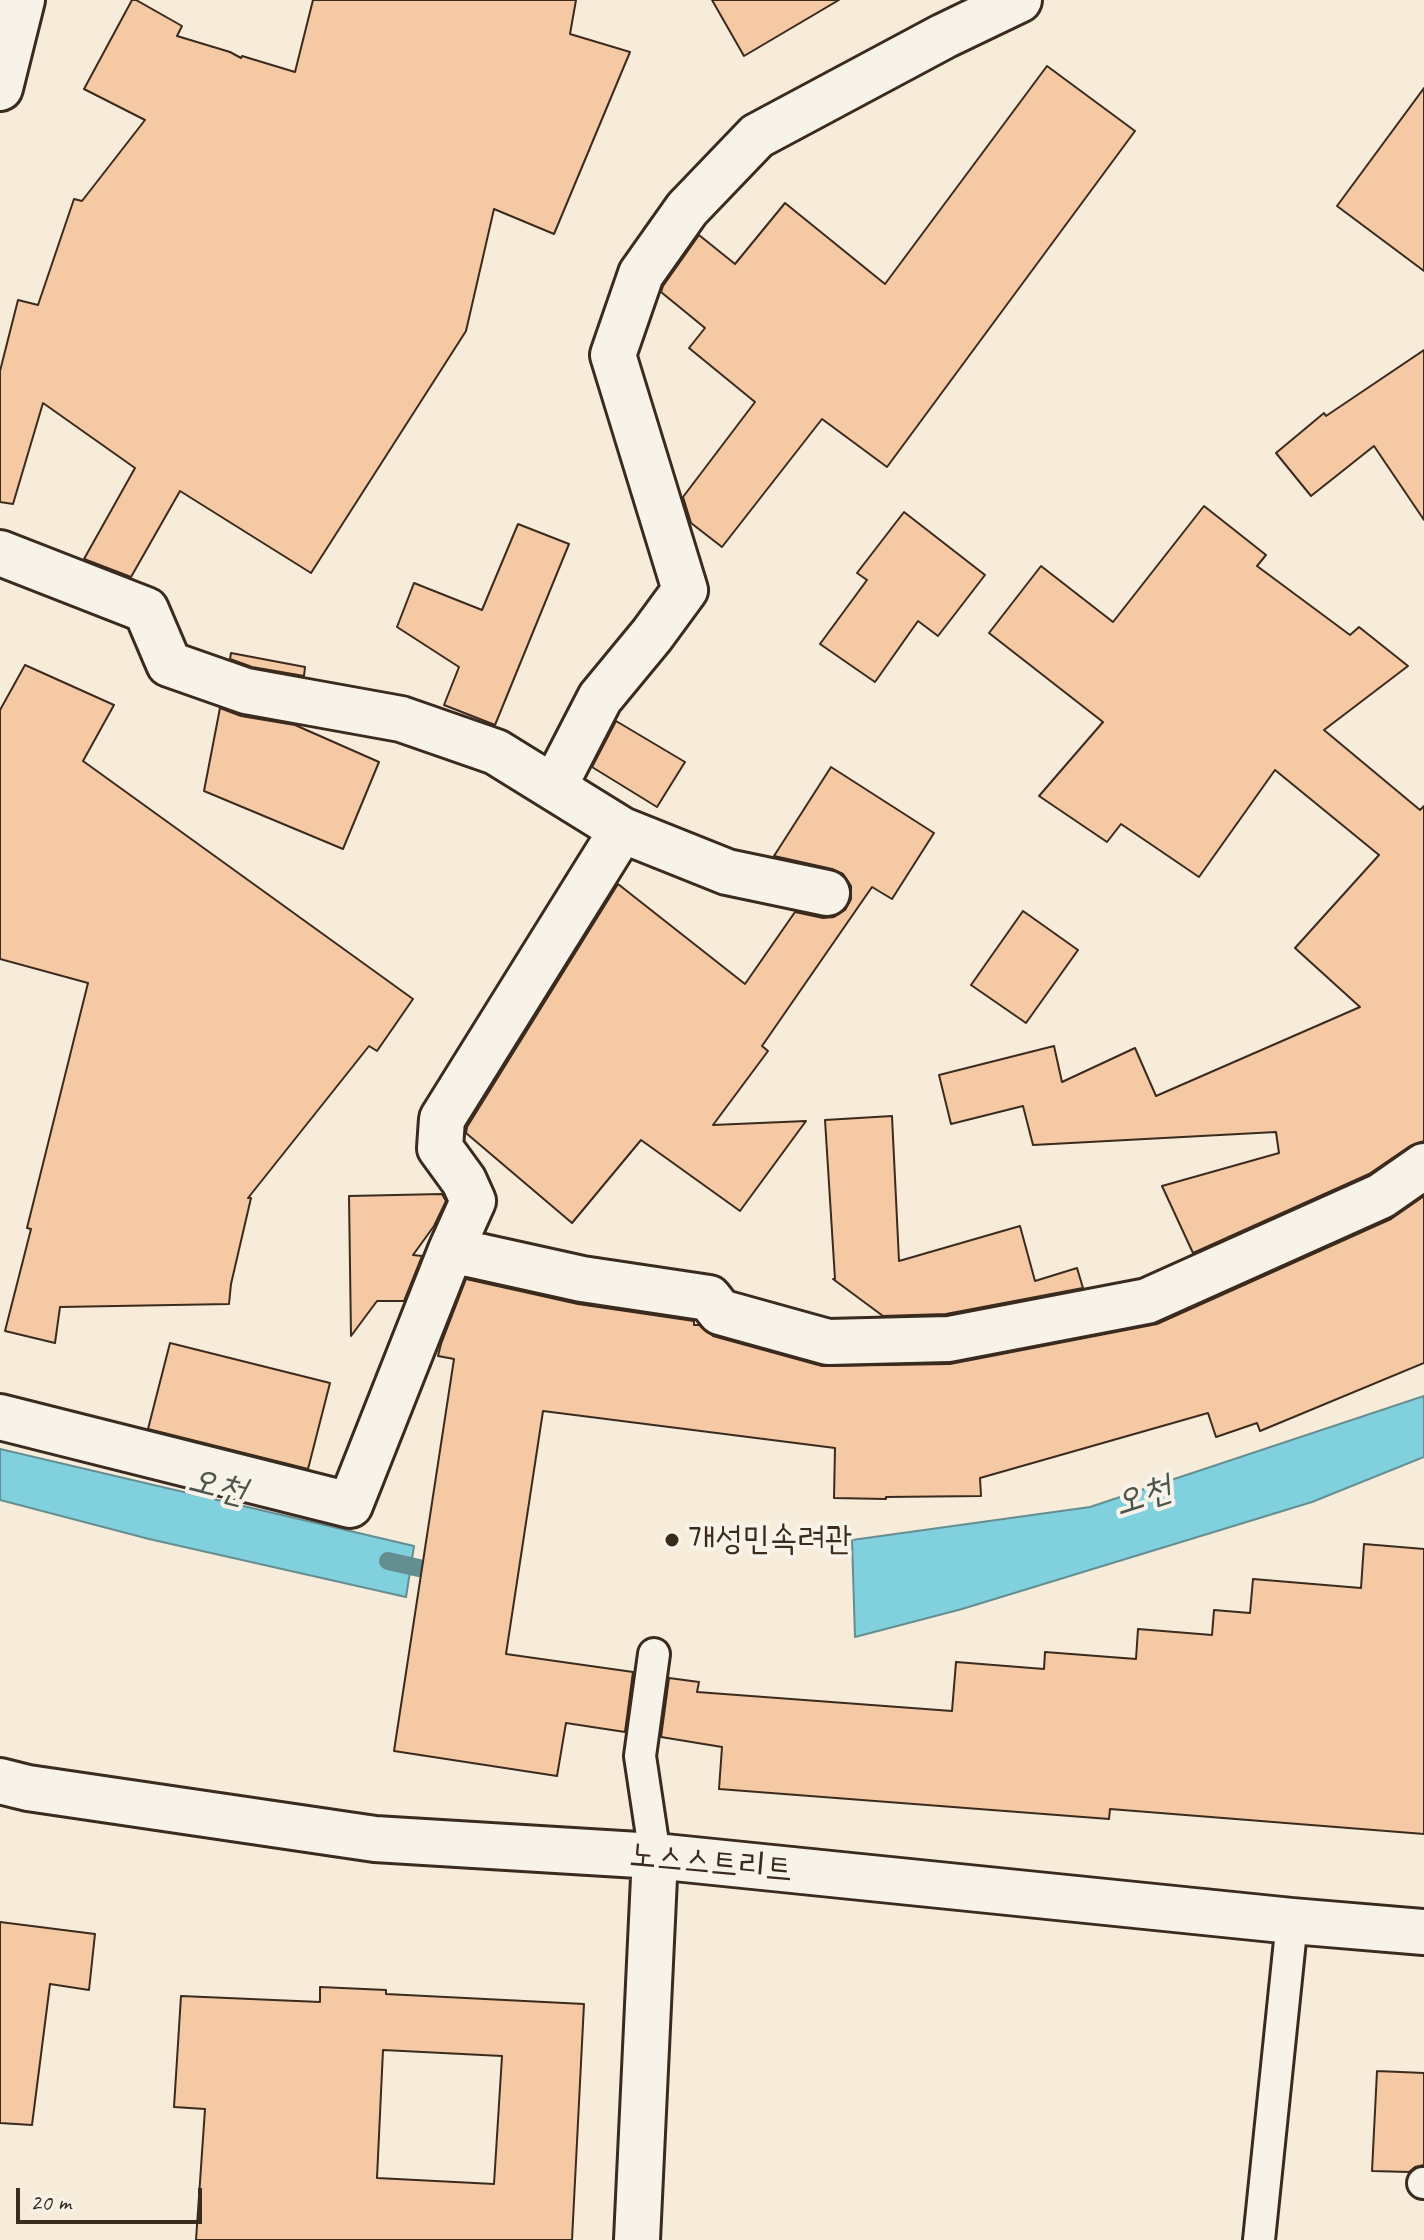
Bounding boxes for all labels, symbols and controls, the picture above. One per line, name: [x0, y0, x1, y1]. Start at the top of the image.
water label: 오천: [184, 1459, 250, 1515]
water label: 오천: [1109, 1468, 1177, 1526]
place label: 개성민속려관: [688, 1520, 852, 1560]
marker: 개성민속려관: [663, 1531, 681, 1549]
street label: 노스스트리트: [627, 1836, 795, 1890]
scale bar: [20, 2172, 206, 2222]
text: 20 m: [30, 2187, 71, 2217]

